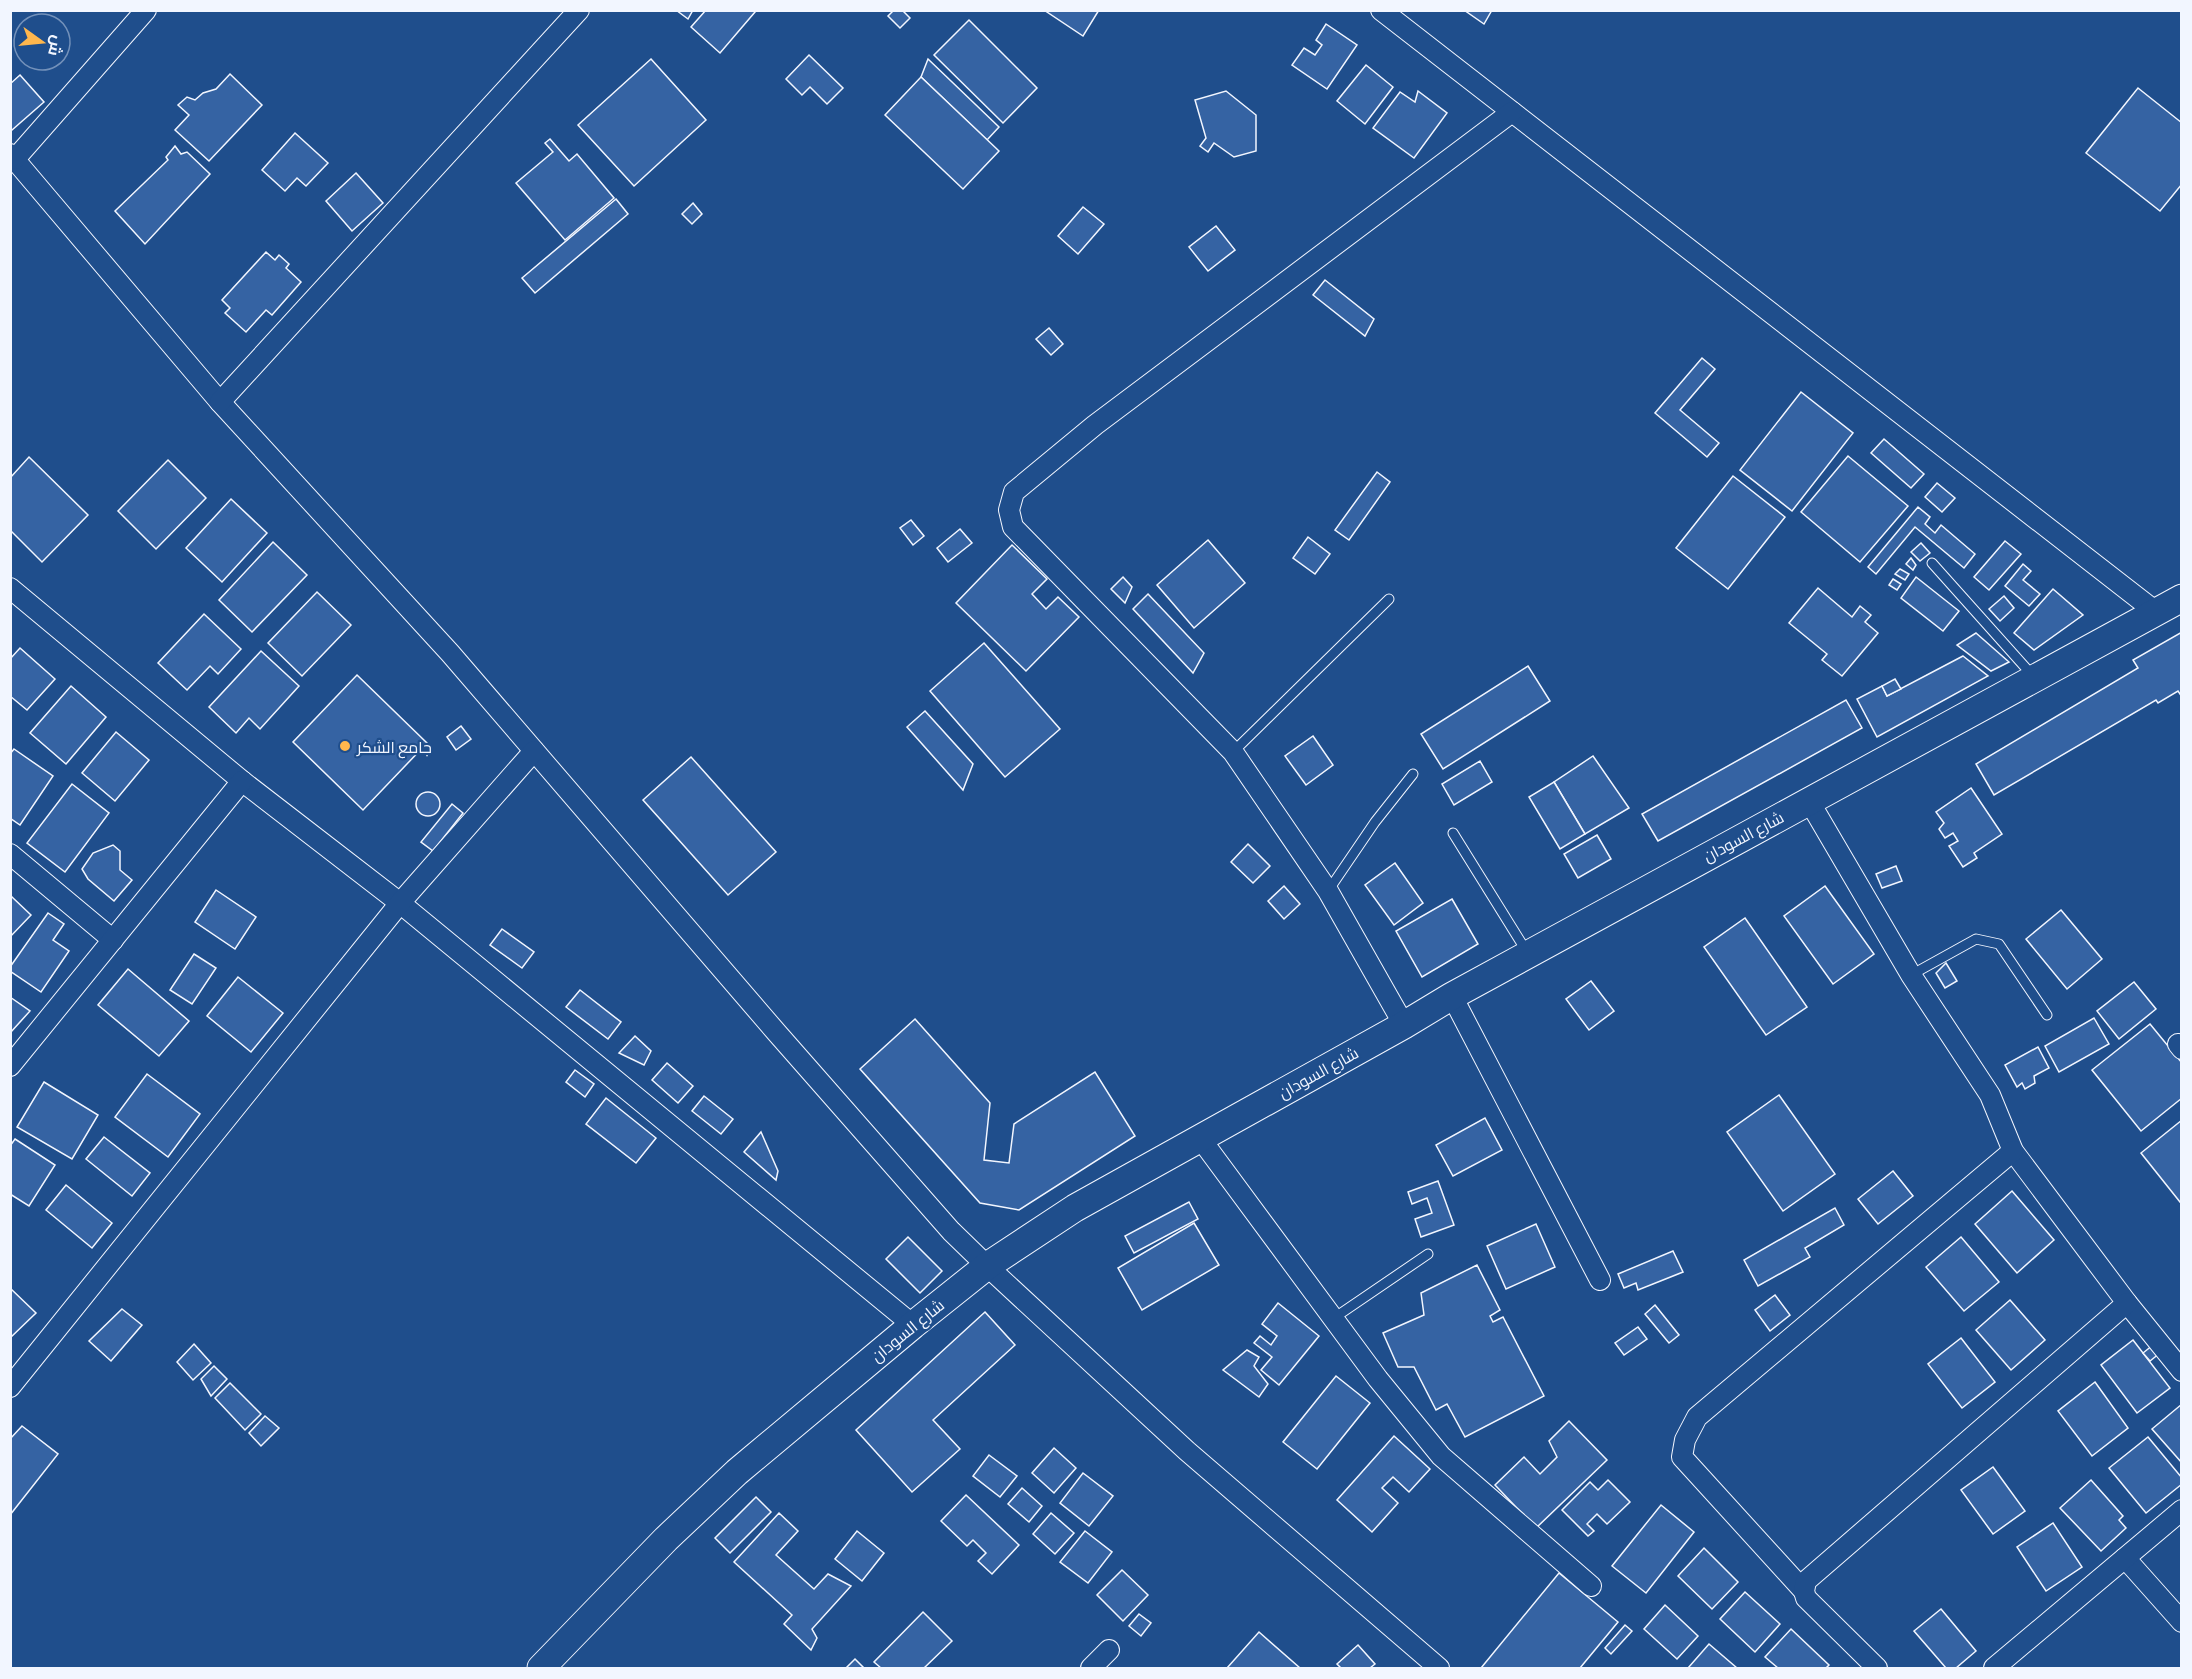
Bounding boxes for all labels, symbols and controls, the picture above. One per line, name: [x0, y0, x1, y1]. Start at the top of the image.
north arrow: [12, 12, 72, 72]
text: ش: [44, 33, 69, 58]
place label: جامع الشكر: [356, 737, 432, 759]
marker: جامع الشكر: [338, 739, 352, 753]
street label: شارع السودان: [1699, 807, 1788, 868]
street label: شارع السودان: [1275, 1042, 1363, 1104]
street label: شارع السودان: [867, 1295, 949, 1368]

